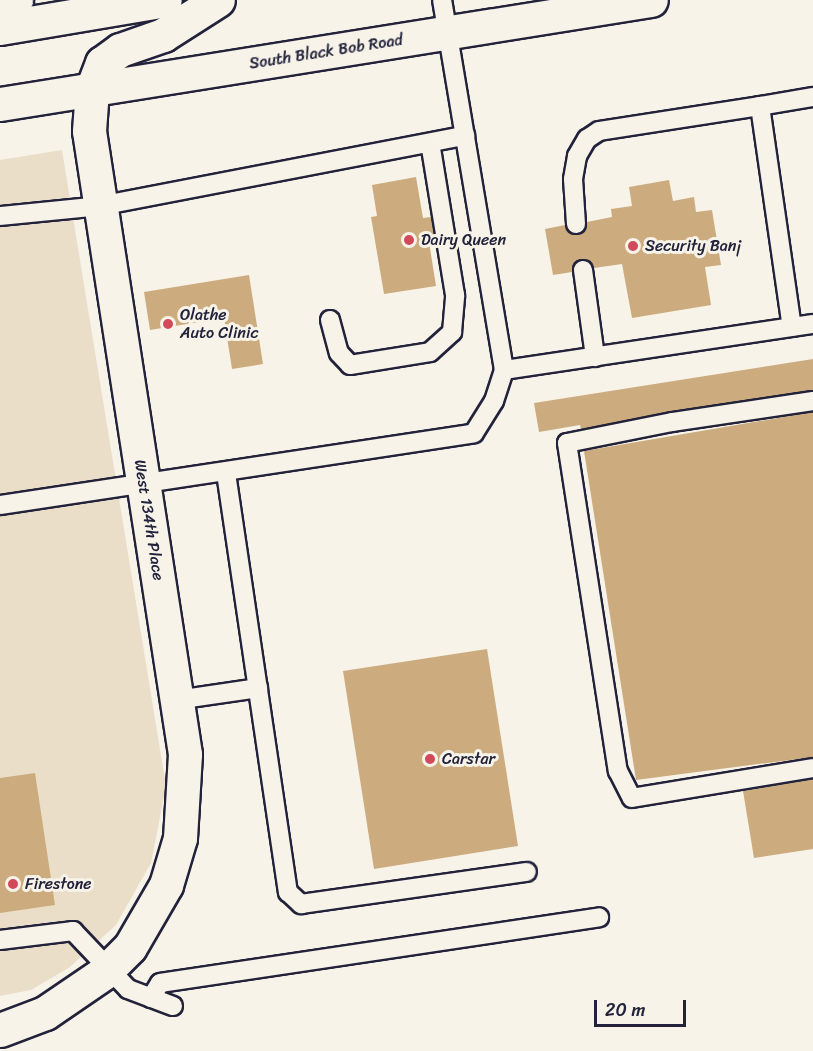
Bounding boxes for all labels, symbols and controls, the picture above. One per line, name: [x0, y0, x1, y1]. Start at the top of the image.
street label: South Black Bob Road: [248, 30, 404, 74]
place label: Dairy Queen: [421, 230, 506, 250]
marker: Dairy Queen: [402, 233, 416, 247]
place label: Security Banj: [645, 236, 742, 256]
marker: Security Banj: [626, 239, 640, 253]
place label: Olathe Auto Clinic: [180, 305, 258, 343]
marker: Olathe Auto Clinic: [161, 317, 175, 331]
street label: West 134th Place: [130, 458, 168, 582]
place label: Carstar: [442, 749, 495, 769]
marker: Carstar: [423, 752, 437, 766]
place label: Firestone: [25, 874, 91, 894]
marker: Firestone: [6, 877, 20, 891]
scale bar: [597, 988, 688, 1026]
text: 20 m: [605, 994, 645, 1026]

